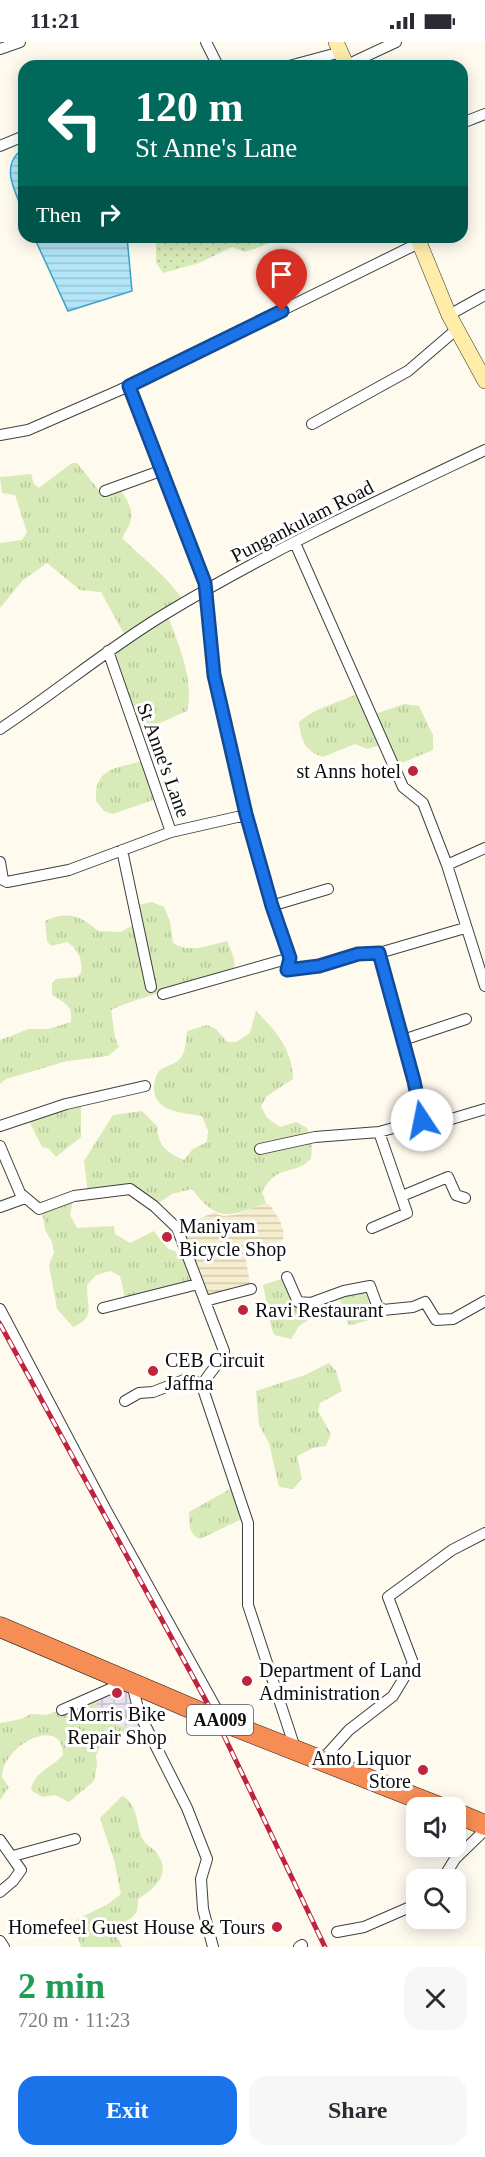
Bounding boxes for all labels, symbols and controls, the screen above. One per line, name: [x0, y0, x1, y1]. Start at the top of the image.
text: 11:21: [30, 8, 80, 33]
icon: left: [36, 84, 114, 162]
text: 120 m: [135, 84, 244, 130]
text: St Anne's Lane: [135, 133, 297, 163]
icon: right: [93, 198, 126, 231]
text: Then: [36, 202, 81, 227]
pin: [256, 249, 307, 311]
icon: arrive: [265, 258, 298, 291]
street label: Pungankulam Road: [227, 476, 377, 567]
street label: St Anne's Lane: [133, 700, 195, 820]
place label: st Anns hotel: [297, 760, 401, 782]
marker: st Anns hotel: [406, 764, 420, 778]
position arrow: [390, 1088, 454, 1152]
place label: Maniyam Bicycle Shop: [179, 1215, 286, 1261]
marker: Maniyam Bicycle Shop: [160, 1230, 174, 1244]
place label: Ravi Restaurant: [255, 1299, 384, 1321]
marker: Ravi Restaurant: [236, 1303, 250, 1317]
place label: CEB Circuit Jaffna: [165, 1349, 265, 1394]
marker: CEB Circuit Jaffna: [146, 1364, 160, 1378]
place label: Department of Land Administration: [259, 1659, 421, 1704]
marker: Department of Land Administration: [240, 1674, 254, 1688]
marker: Morris Bike Repair Shop: [110, 1686, 124, 1700]
place label: Morris Bike Repair Shop: [67, 1703, 167, 1749]
road number: AA009: [187, 1705, 253, 1735]
place label: Anto Liquor Store: [312, 1747, 411, 1792]
marker: Anto Liquor Store: [416, 1763, 430, 1777]
map controls: [406, 1797, 466, 1929]
button: sound: [406, 1797, 466, 1857]
button: search: [406, 1869, 466, 1929]
place label: Homefeel Guest House & Tours: [8, 1916, 265, 1938]
marker: Homefeel Guest House & Tours: [270, 1920, 284, 1934]
text: 2 min: [18, 1966, 105, 2006]
button: close: [404, 1967, 467, 2030]
text: 720 m · 11:23: [18, 2009, 130, 2031]
button: Exit: [18, 2076, 237, 2145]
button: Share: [249, 2076, 467, 2145]

